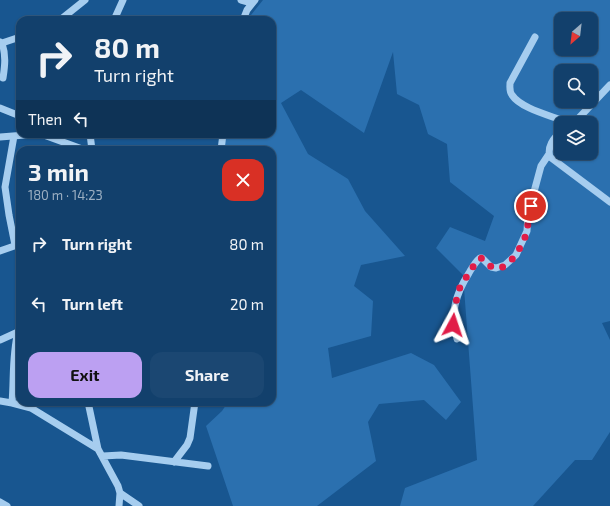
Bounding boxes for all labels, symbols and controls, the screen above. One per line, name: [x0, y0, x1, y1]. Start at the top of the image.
north arrow: [554, 12, 598, 56]
map controls: [554, 12, 598, 160]
text: 80 m: [94, 30, 160, 64]
icon: right: [28, 32, 80, 84]
text: Turn right: [94, 64, 174, 86]
button: search: [554, 64, 598, 108]
icon: left: [70, 108, 92, 130]
text: Then: [28, 110, 62, 128]
button: layers: [554, 116, 598, 160]
text: 3 min: [28, 157, 89, 186]
button: close: [222, 159, 264, 201]
text: 180 m · 14:23: [28, 187, 103, 203]
pin: [514, 189, 548, 223]
icon: arrive: [520, 195, 542, 217]
icon: right: [28, 233, 50, 255]
text: Turn right: [62, 235, 132, 253]
text: 80 m: [229, 235, 264, 253]
icon: left: [28, 293, 50, 315]
text: Turn left: [62, 295, 123, 313]
text: 20 m: [230, 295, 264, 313]
position arrow: [432, 304, 474, 346]
button: Exit: [28, 352, 142, 398]
button: Share: [150, 352, 264, 398]

